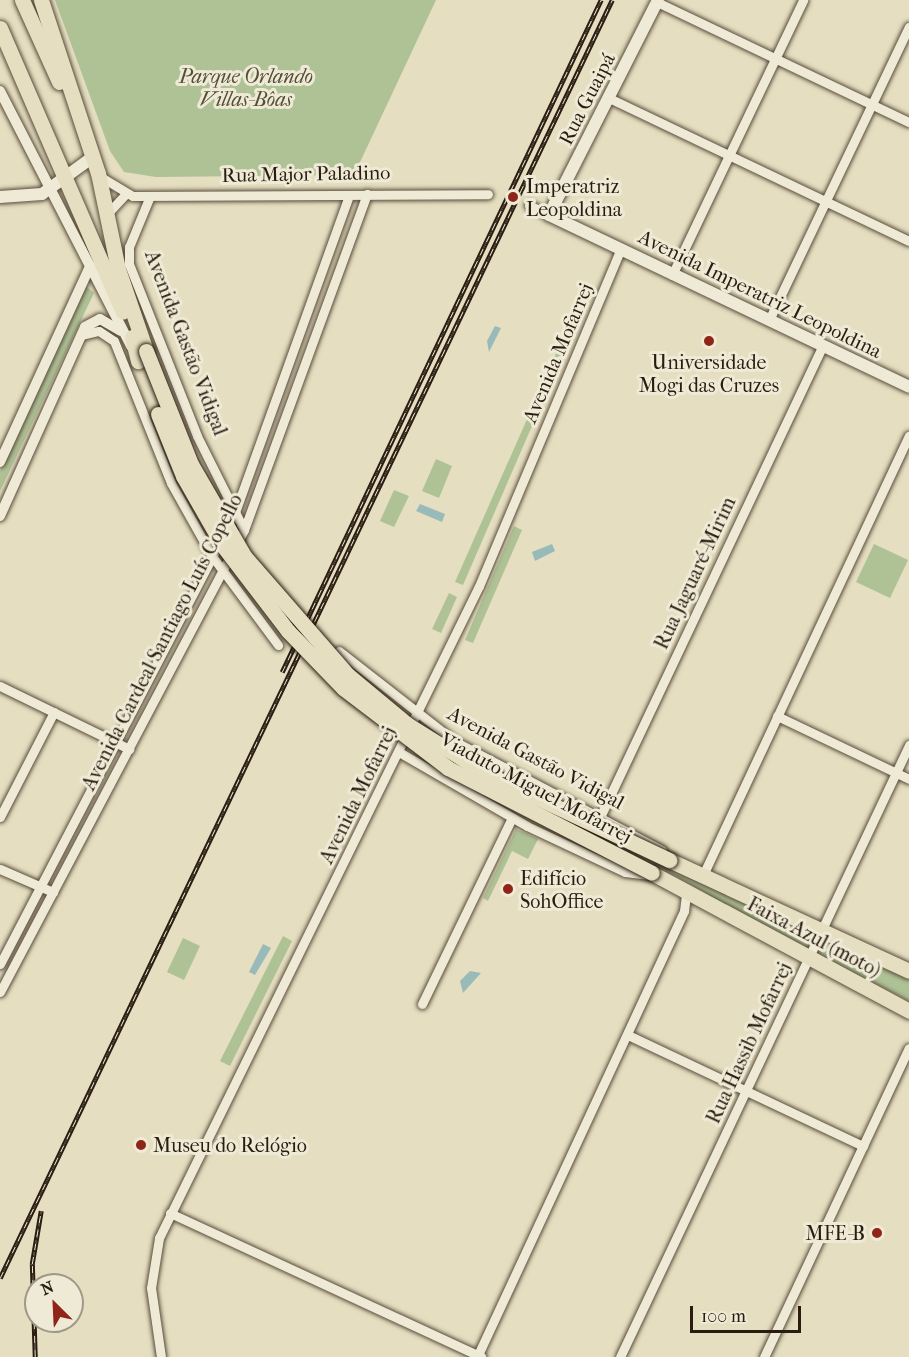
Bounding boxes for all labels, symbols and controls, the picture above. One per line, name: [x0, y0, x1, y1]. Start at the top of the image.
street label: Rua Guaipá: [554, 49, 620, 149]
park label: Parque Orlando Villas-Bôas: [179, 65, 313, 112]
street label: Rua Major Paladino: [221, 161, 391, 187]
place label: Imperatriz Leopoldina: [526, 174, 622, 221]
marker: Imperatriz Leopoldina: [504, 188, 522, 206]
street label: Avenida Imperatriz Leopoldina: [635, 225, 885, 363]
street label: Avenida Gastão Vidigal: [140, 247, 232, 439]
street label: Avenida Mofarrej: [518, 279, 598, 427]
marker: Universidade Mogi das Cruzes: [702, 334, 716, 348]
place label: Universidade Mogi das Cruzes: [639, 350, 779, 397]
street label: Avenida Cardeal Santiago Luís Copello: [77, 490, 247, 794]
street label: Rua Jaguaré-Mirim: [649, 493, 741, 653]
street label: Avenida Gastão Vidigal: [444, 701, 628, 815]
street label: Avenida Mofarrej: [314, 722, 402, 868]
street label: Viaduto Miguel Mofarrej: [436, 727, 636, 849]
place label: Edifício SohOffice: [520, 866, 603, 913]
marker: Edifício SohOffice: [501, 882, 515, 896]
street label: Faixa Azul (moto): [743, 892, 885, 982]
street label: Rua Hassib Mofarrej: [701, 959, 797, 1127]
place label: Museu do Relógio: [153, 1133, 307, 1157]
marker: Museu do Relógio: [134, 1138, 148, 1152]
place label: MFE-B: [806, 1221, 865, 1245]
marker: MFE-B: [870, 1226, 884, 1240]
north arrow: [24, 1273, 84, 1333]
text: N: [38, 1277, 57, 1299]
scale bar: [693, 1294, 804, 1332]
text: 100 m: [701, 1306, 746, 1327]

